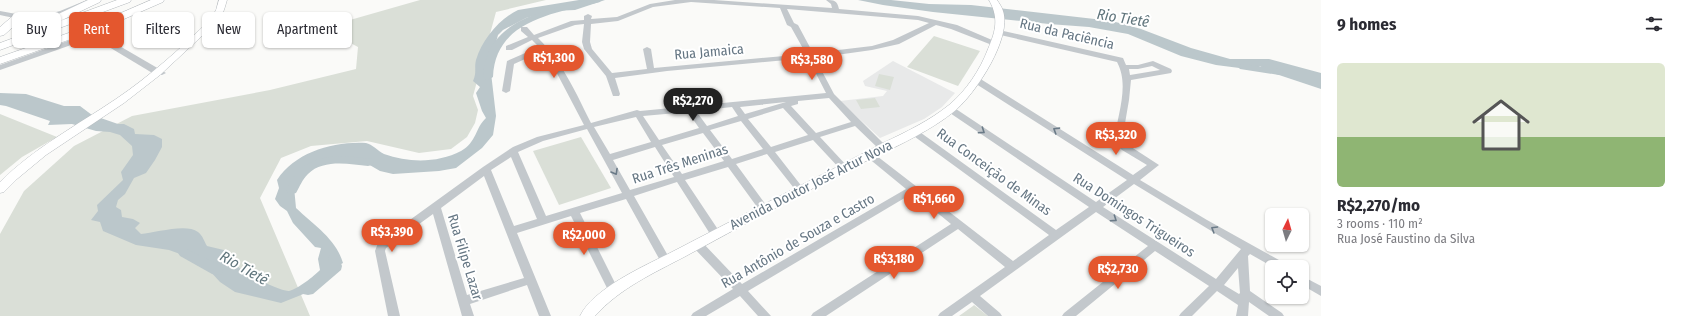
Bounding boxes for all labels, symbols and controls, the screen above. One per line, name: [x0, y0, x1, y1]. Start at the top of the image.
water label: Rio Tietê: [1096, 5, 1150, 31]
chip: Buy: [12, 12, 61, 48]
chip: Rent: [69, 12, 124, 48]
chip: Filters: [132, 12, 194, 48]
chip: New: [202, 12, 255, 48]
chip: Apartment: [263, 12, 352, 48]
icon: filters: [1643, 13, 1665, 35]
text: 9 homes: [1337, 14, 1396, 35]
street label: Rua da Paciência: [1018, 15, 1116, 53]
street label: Rua Jamaica: [674, 40, 745, 64]
pin: R$1,300: [517, 45, 591, 79]
pin: R$3,580: [775, 47, 849, 81]
text: R$1,300: [533, 50, 575, 65]
text: R$3,580: [790, 52, 834, 67]
pin: R$2,270: [656, 88, 730, 122]
icon: home: [1465, 89, 1537, 161]
text: R$2,270: [673, 93, 713, 108]
pin: R$3,320: [1079, 122, 1153, 156]
street label: Rua Conceição de Minas: [933, 125, 1055, 219]
one-way arrow: [978, 126, 985, 134]
text: R$3,320: [1095, 127, 1137, 142]
one-way arrow: [1053, 128, 1060, 135]
street label: Avenida Doutor José Artur Nova: [727, 136, 895, 233]
street label: Rua Três Meninas: [630, 141, 730, 187]
one-way arrow: [611, 168, 618, 175]
street label: Rua Domingos Trigueiros: [1070, 169, 1198, 261]
pin: R$1,660: [897, 186, 971, 220]
street label: Rua Antônio de Souza e Castro: [718, 190, 878, 292]
text: R$1,660: [913, 191, 955, 206]
text: R$2,270/mo: [1337, 195, 1420, 216]
north arrow: [1265, 208, 1309, 252]
map controls: [1265, 208, 1309, 304]
street label: Rua Filipe Lazar: [444, 212, 486, 302]
one-way arrow: [1109, 214, 1116, 221]
text: 3 rooms · 110 m²: [1337, 216, 1423, 231]
pin: R$3,390: [355, 219, 429, 253]
pin: R$2,000: [547, 222, 621, 256]
text: R$3,390: [371, 224, 413, 239]
one-way arrow: [1211, 226, 1218, 233]
text: R$2,000: [562, 227, 606, 242]
text: Rua José Faustino da Silva: [1337, 231, 1475, 246]
pin: R$3,180: [857, 246, 931, 280]
water label: Rio Tietê: [217, 247, 271, 289]
text: R$3,180: [874, 251, 914, 266]
pin: R$2,730: [1081, 256, 1155, 290]
button: locate: [1265, 260, 1309, 304]
text: R$2,730: [1097, 261, 1139, 276]

